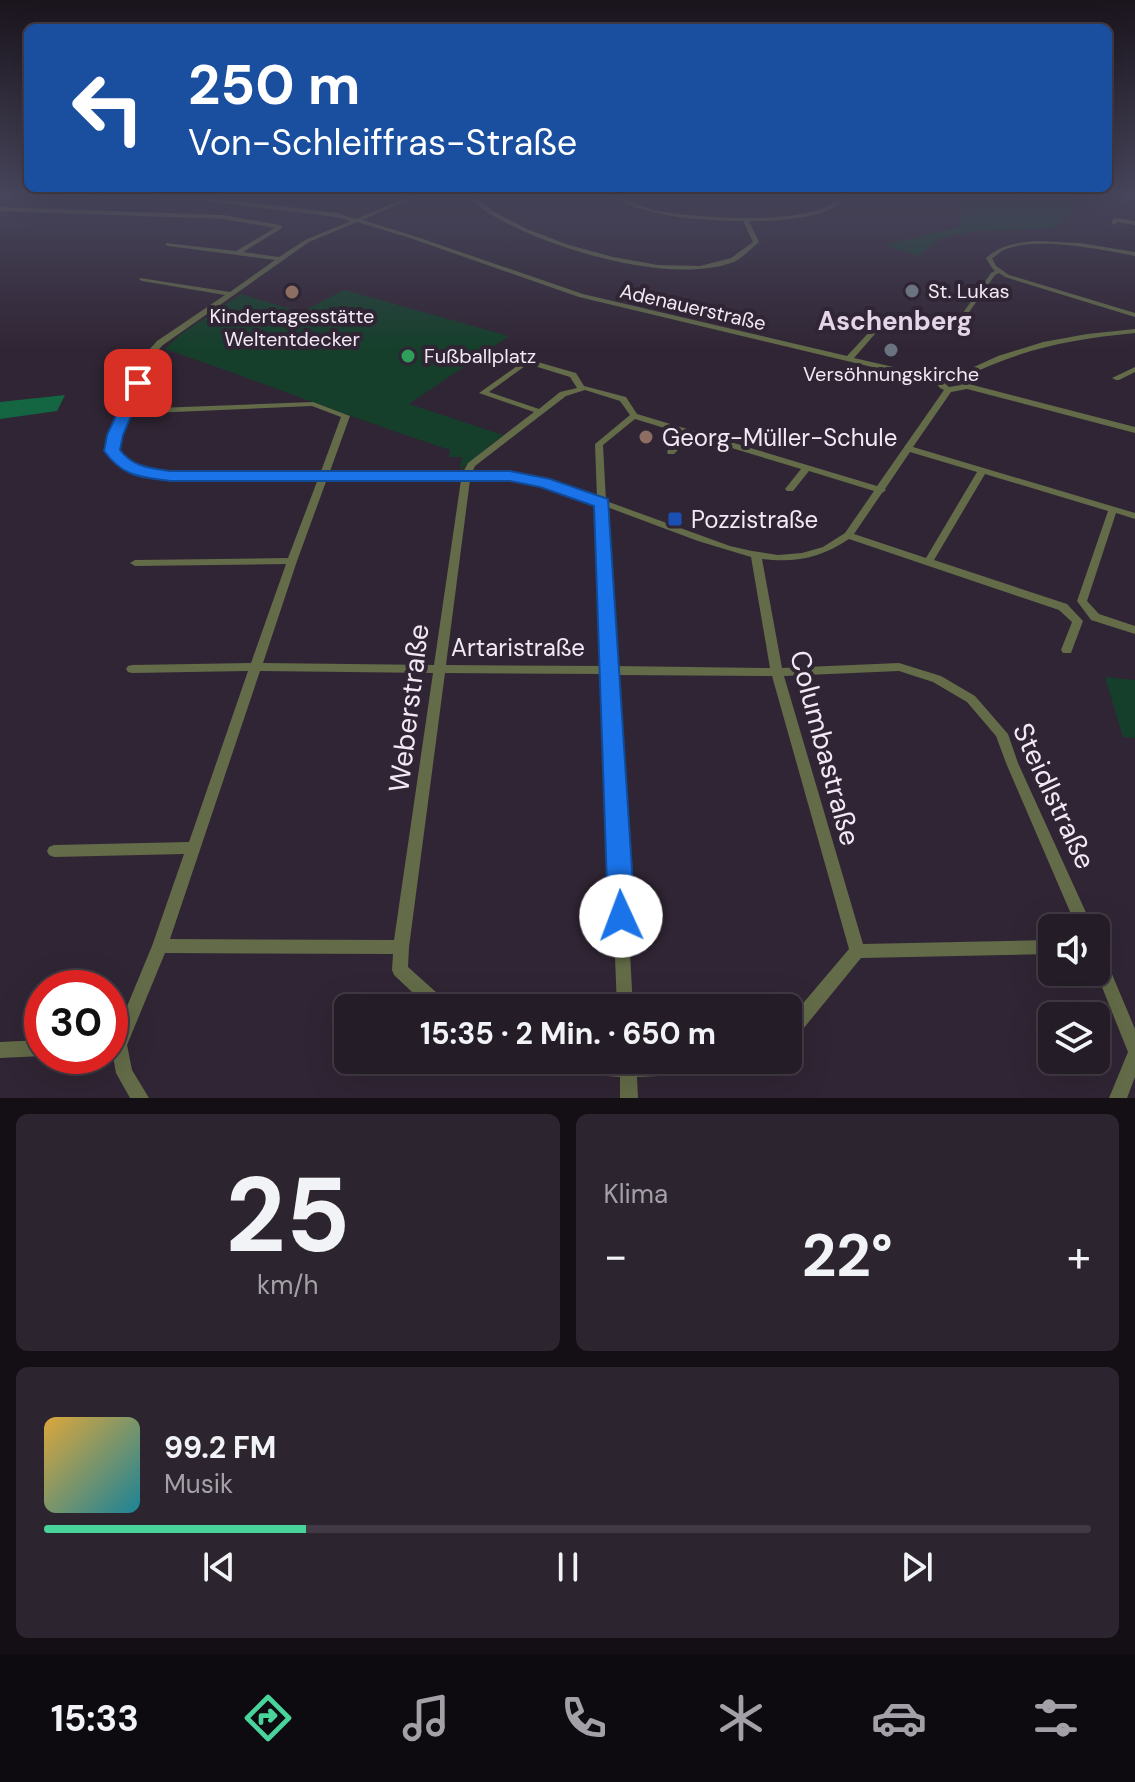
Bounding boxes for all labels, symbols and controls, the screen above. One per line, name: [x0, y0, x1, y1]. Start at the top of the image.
text: 250 m: [188, 48, 360, 121]
icon: left: [56, 56, 160, 160]
text: Von-Schleiffras-Straße: [188, 119, 577, 166]
street label: Adenauerstraße: [617, 278, 769, 336]
place label: St. Lukas: [928, 278, 1010, 304]
marker: St. Lukas: [903, 282, 921, 300]
marker: Kindertagesstätte Weltentdecker: [283, 283, 301, 301]
place label: Kindertagesstätte Weltentdecker: [210, 303, 374, 352]
district label: Aschenberg: [818, 304, 972, 338]
marker: Versöhnungskirche: [882, 341, 900, 359]
place label: Fußballplatz: [424, 343, 536, 369]
marker: Fußballplatz: [399, 347, 417, 365]
pin: [104, 349, 172, 417]
icon: arrive: [116, 361, 160, 405]
place label: Versöhnungskirche: [803, 361, 979, 387]
place label: Georg-Müller-Schule: [662, 422, 897, 453]
marker: Georg-Müller-Schule: [637, 428, 655, 446]
place label: Pozzistraße: [691, 504, 818, 535]
marker: Pozzistraße: [666, 510, 684, 528]
street label: Weberstraße: [380, 622, 438, 794]
street label: Artaristraße: [451, 632, 585, 663]
street label: Columbastraße: [781, 646, 869, 850]
street label: Steidlstraße: [1004, 717, 1104, 875]
position arrow: [579, 874, 663, 958]
map controls: [1038, 914, 1110, 1074]
button: sound: [1038, 914, 1110, 986]
speed limit sign: 30: [24, 970, 128, 1074]
button: layers: [1038, 1002, 1110, 1074]
text: 15:35 · 2 Min. · 650 m: [420, 1014, 716, 1053]
text: 25: [225, 1148, 350, 1283]
text: Klima: [604, 1177, 668, 1211]
text: 22°: [802, 1216, 893, 1295]
text: −: [604, 1227, 628, 1285]
text: +: [1067, 1227, 1091, 1285]
text: km/h: [257, 1268, 318, 1302]
text: 99.2 FM: [164, 1428, 276, 1467]
text: Musik: [164, 1467, 233, 1501]
icon: previous: [197, 1545, 241, 1589]
icon: pause: [546, 1545, 590, 1589]
icon: next: [895, 1545, 939, 1589]
icon: directions: [240, 1690, 296, 1746]
icon: music: [398, 1690, 454, 1746]
icon: phone: [556, 1690, 612, 1746]
icon: climate: [713, 1690, 769, 1746]
icon: car: [871, 1690, 927, 1746]
icon: filters: [1028, 1690, 1084, 1746]
text: 15:33: [51, 1695, 139, 1742]

